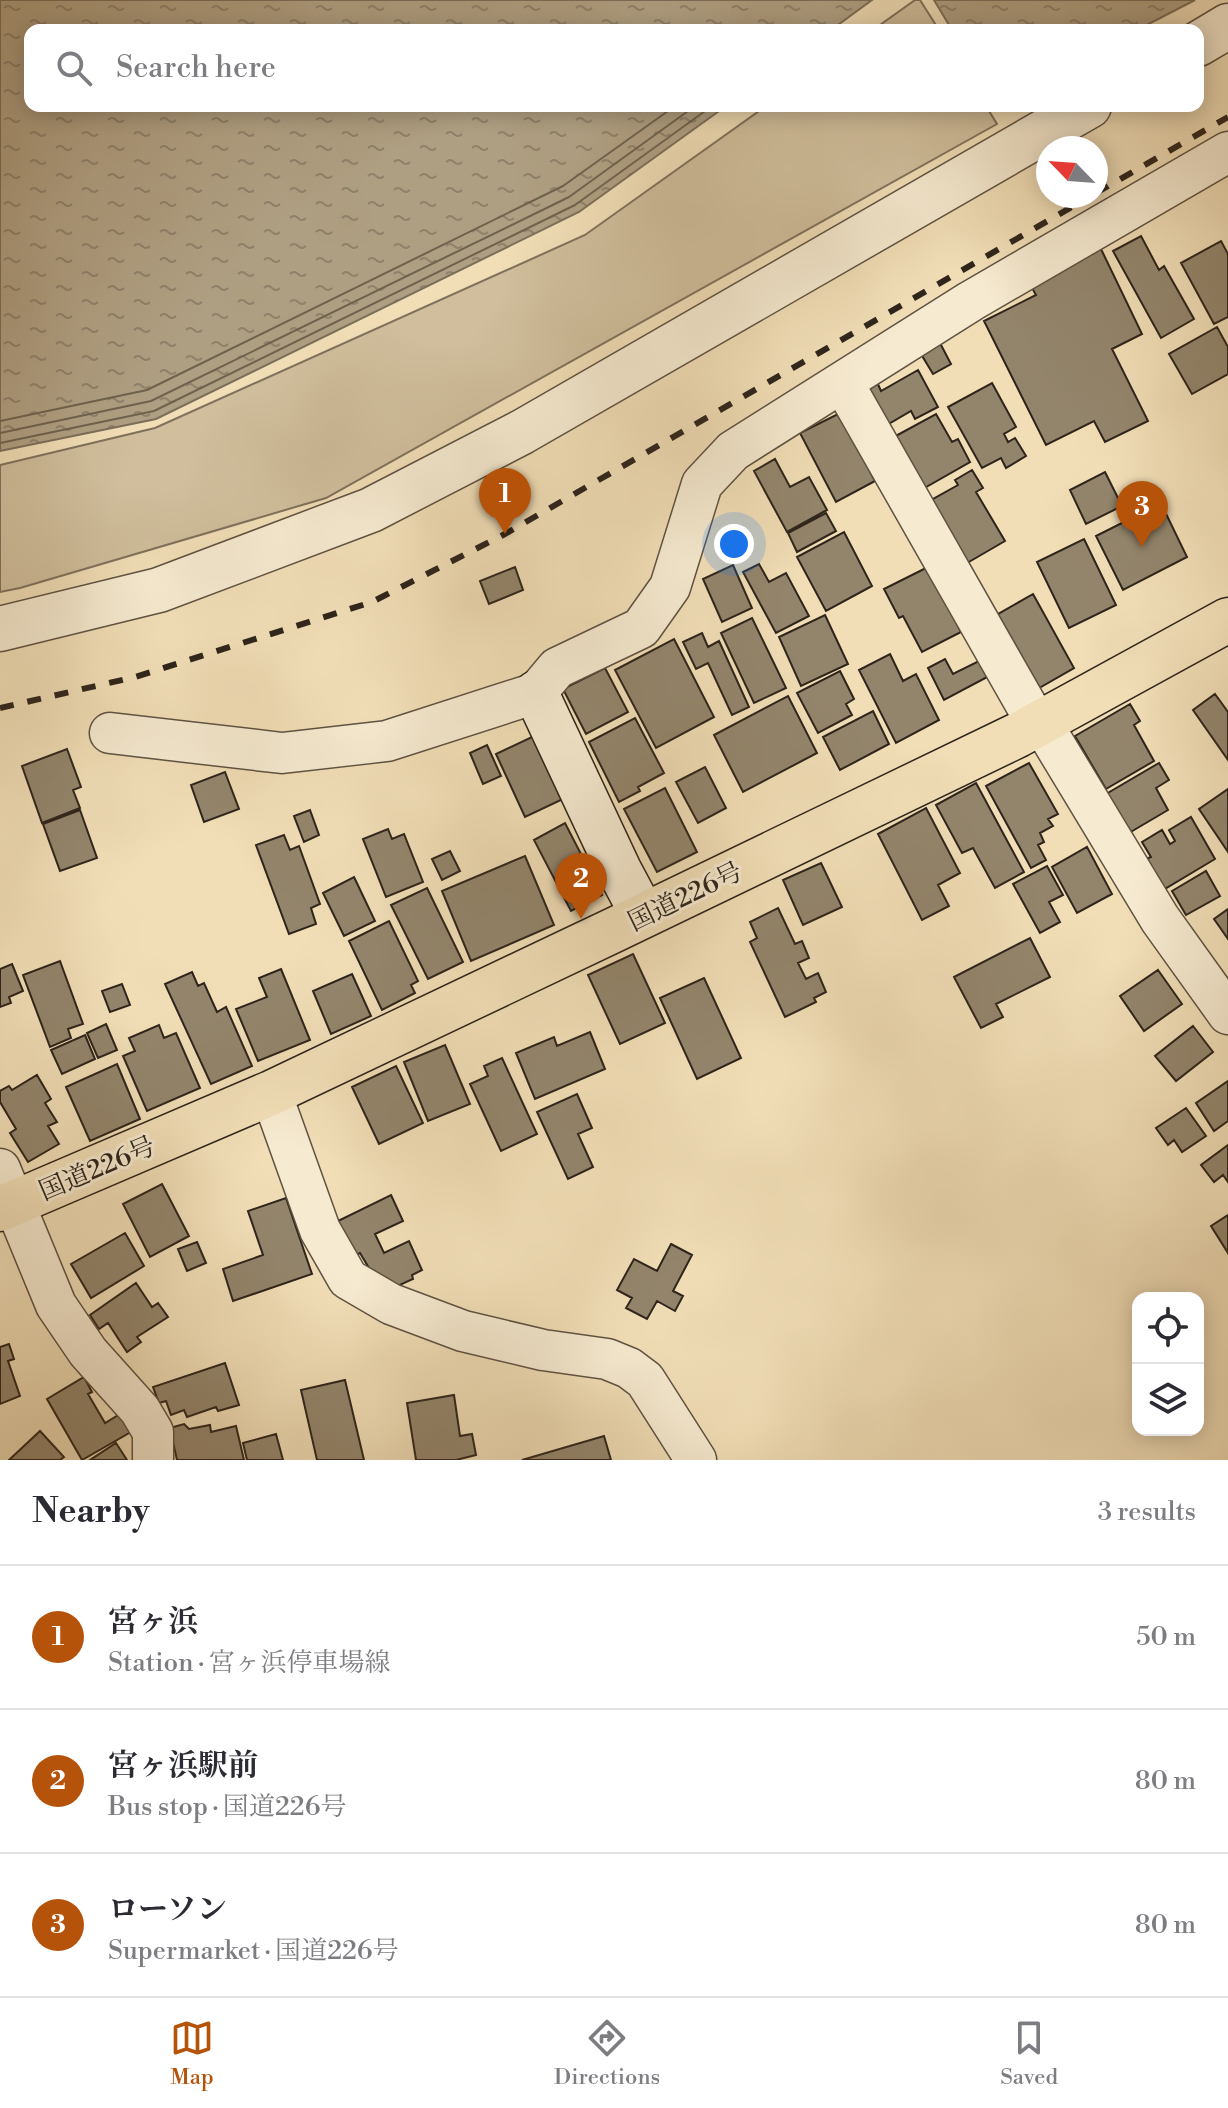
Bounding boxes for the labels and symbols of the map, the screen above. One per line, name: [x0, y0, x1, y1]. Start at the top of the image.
north arrow: [1036, 136, 1108, 208]
pin: 1: [479, 468, 531, 534]
pin: 3: [1116, 481, 1168, 547]
your location: [714, 524, 754, 564]
pin: 2: [555, 853, 607, 919]
street label: 国道226号: [623, 855, 748, 938]
street label: 国道226号: [34, 1130, 160, 1208]

